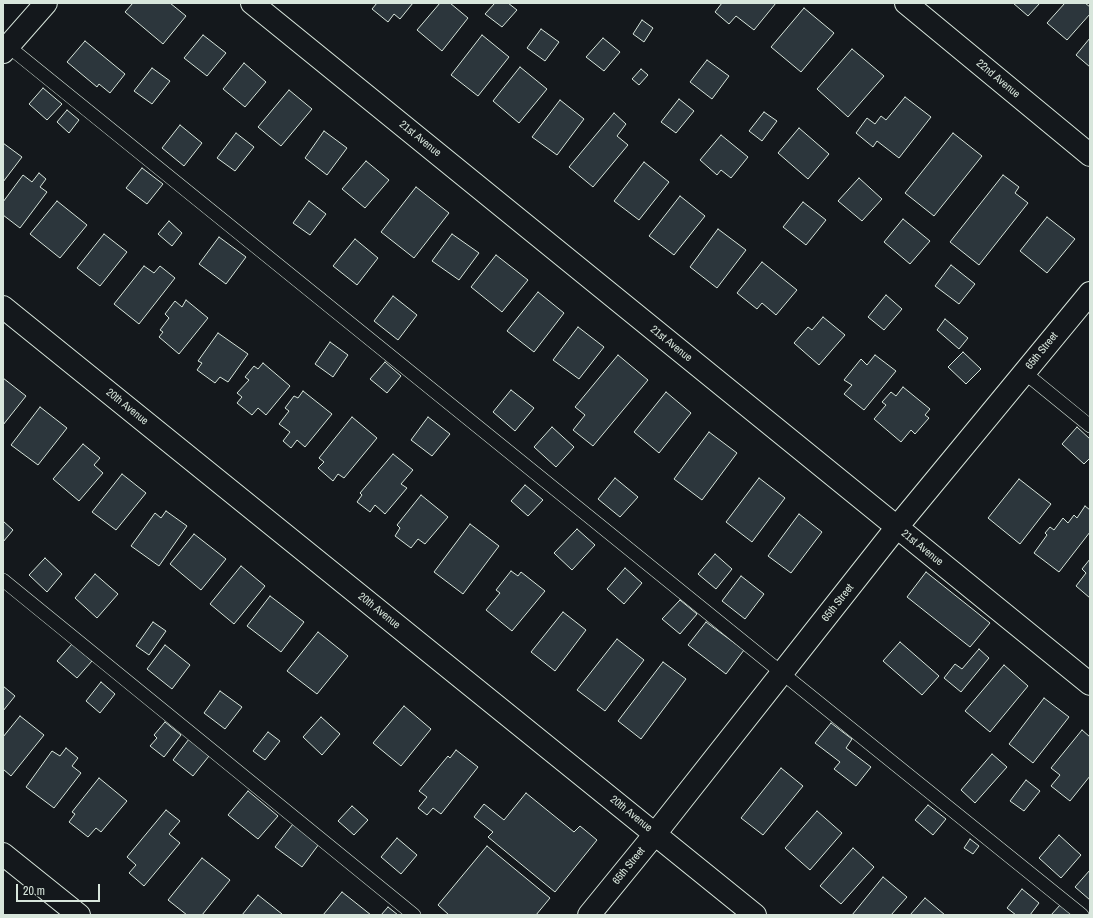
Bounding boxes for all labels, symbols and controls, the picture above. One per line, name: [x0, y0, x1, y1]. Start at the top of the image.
street label: 22nd Avenue: [973, 57, 1023, 101]
street label: 21st Avenue: [396, 118, 444, 160]
street label: 21st Avenue: [647, 323, 695, 365]
street label: 65th Street: [1023, 330, 1061, 372]
street label: 20th Avenue: [103, 386, 151, 428]
street label: 21st Avenue: [898, 527, 946, 569]
street label: 65th Street: [819, 582, 857, 624]
street label: 20th Avenue: [355, 590, 403, 632]
street label: 20th Avenue: [607, 793, 655, 835]
street label: 65th Street: [610, 845, 648, 887]
scale bar: [18, 876, 102, 902]
text: 20 m: [23, 883, 45, 899]

